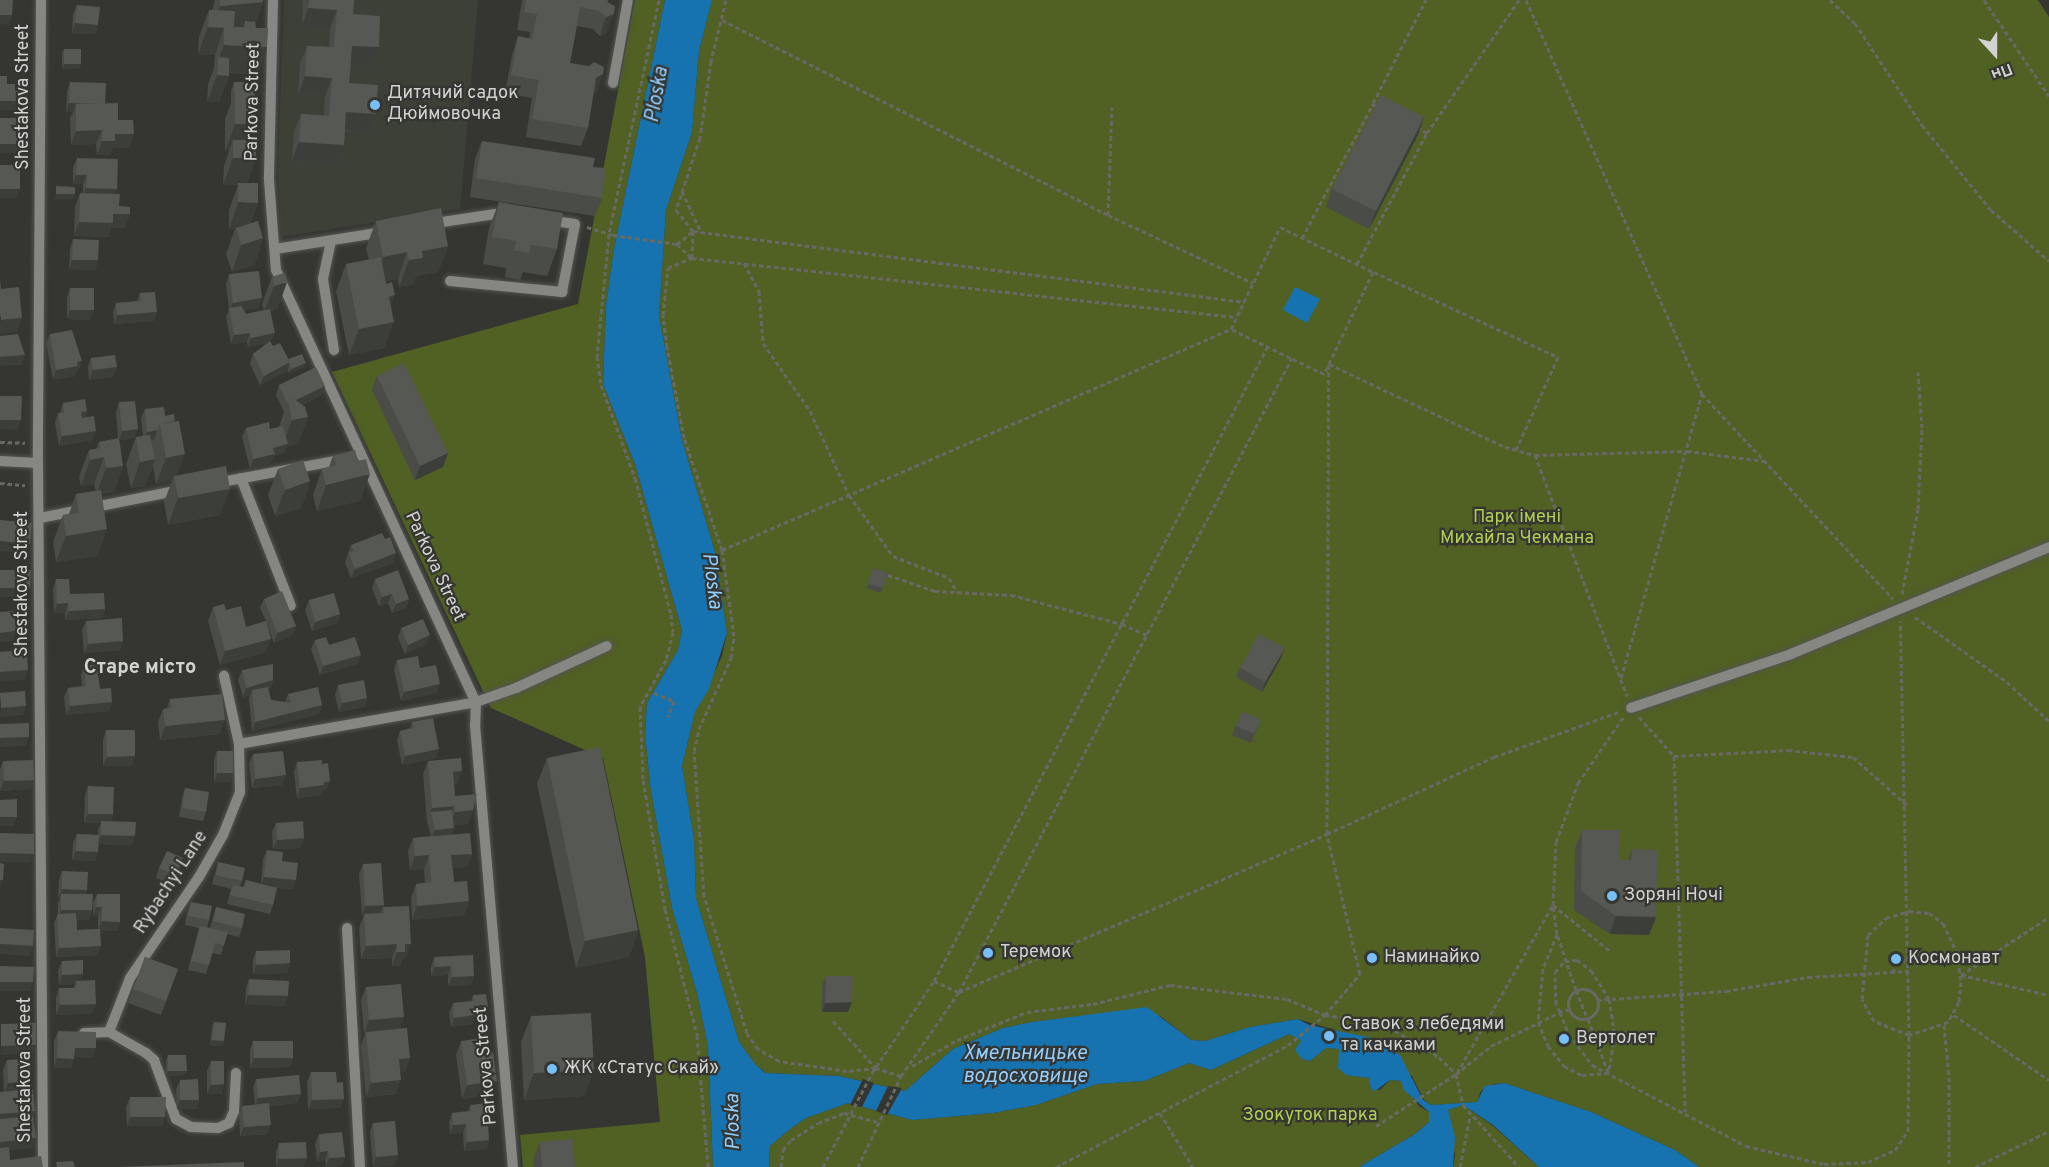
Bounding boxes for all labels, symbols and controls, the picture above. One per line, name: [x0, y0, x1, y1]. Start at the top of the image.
street label: Shestakova Street: [13, 24, 35, 170]
north arrow: [1965, 24, 2025, 84]
street label: Parkova Street: [242, 42, 266, 162]
text: Пн: [1988, 58, 2015, 84]
water label: Ploska: [641, 65, 675, 125]
place label: Дитячий садок Дюймовочка: [387, 84, 518, 127]
marker: Дитячий садок Дюймовочка: [368, 98, 382, 112]
park label: Парк імені Михайла Чекмана: [1440, 508, 1594, 550]
street label: Parkova Street: [399, 509, 469, 625]
street label: Shestakova Street: [12, 511, 34, 657]
water label: Ploska: [696, 552, 726, 610]
district label: Старе місто: [84, 656, 196, 680]
street label: Rybachyi Lane: [131, 827, 213, 939]
place label: Зоряні Ночі: [1624, 885, 1723, 907]
marker: Зоряні Ночі: [1605, 889, 1619, 903]
place label: Теремок: [1000, 942, 1071, 964]
marker: Теремок: [981, 946, 995, 960]
place label: Наминайко: [1384, 947, 1480, 969]
place label: Космонавт: [1908, 948, 2000, 970]
marker: Наминайко: [1365, 951, 1379, 965]
marker: Космонавт: [1889, 952, 1903, 966]
street label: Shestakova Street: [15, 997, 37, 1143]
street label: Parkova Street: [471, 1006, 503, 1126]
place label: Ставок з лебедями та качками: [1341, 1015, 1504, 1058]
place label: Вертолет: [1576, 1028, 1655, 1050]
marker: Ставок з лебедями та качками: [1322, 1029, 1336, 1043]
marker: Вертолет: [1557, 1032, 1571, 1046]
water label: Хмельницьке водосховище: [963, 1042, 1087, 1089]
place label: ЖК «Статус Скай»: [564, 1058, 719, 1080]
marker: ЖК «Статус Скай»: [545, 1062, 559, 1076]
water label: Ploska: [722, 1094, 746, 1150]
park label: Зоокуток парка: [1243, 1105, 1377, 1127]

